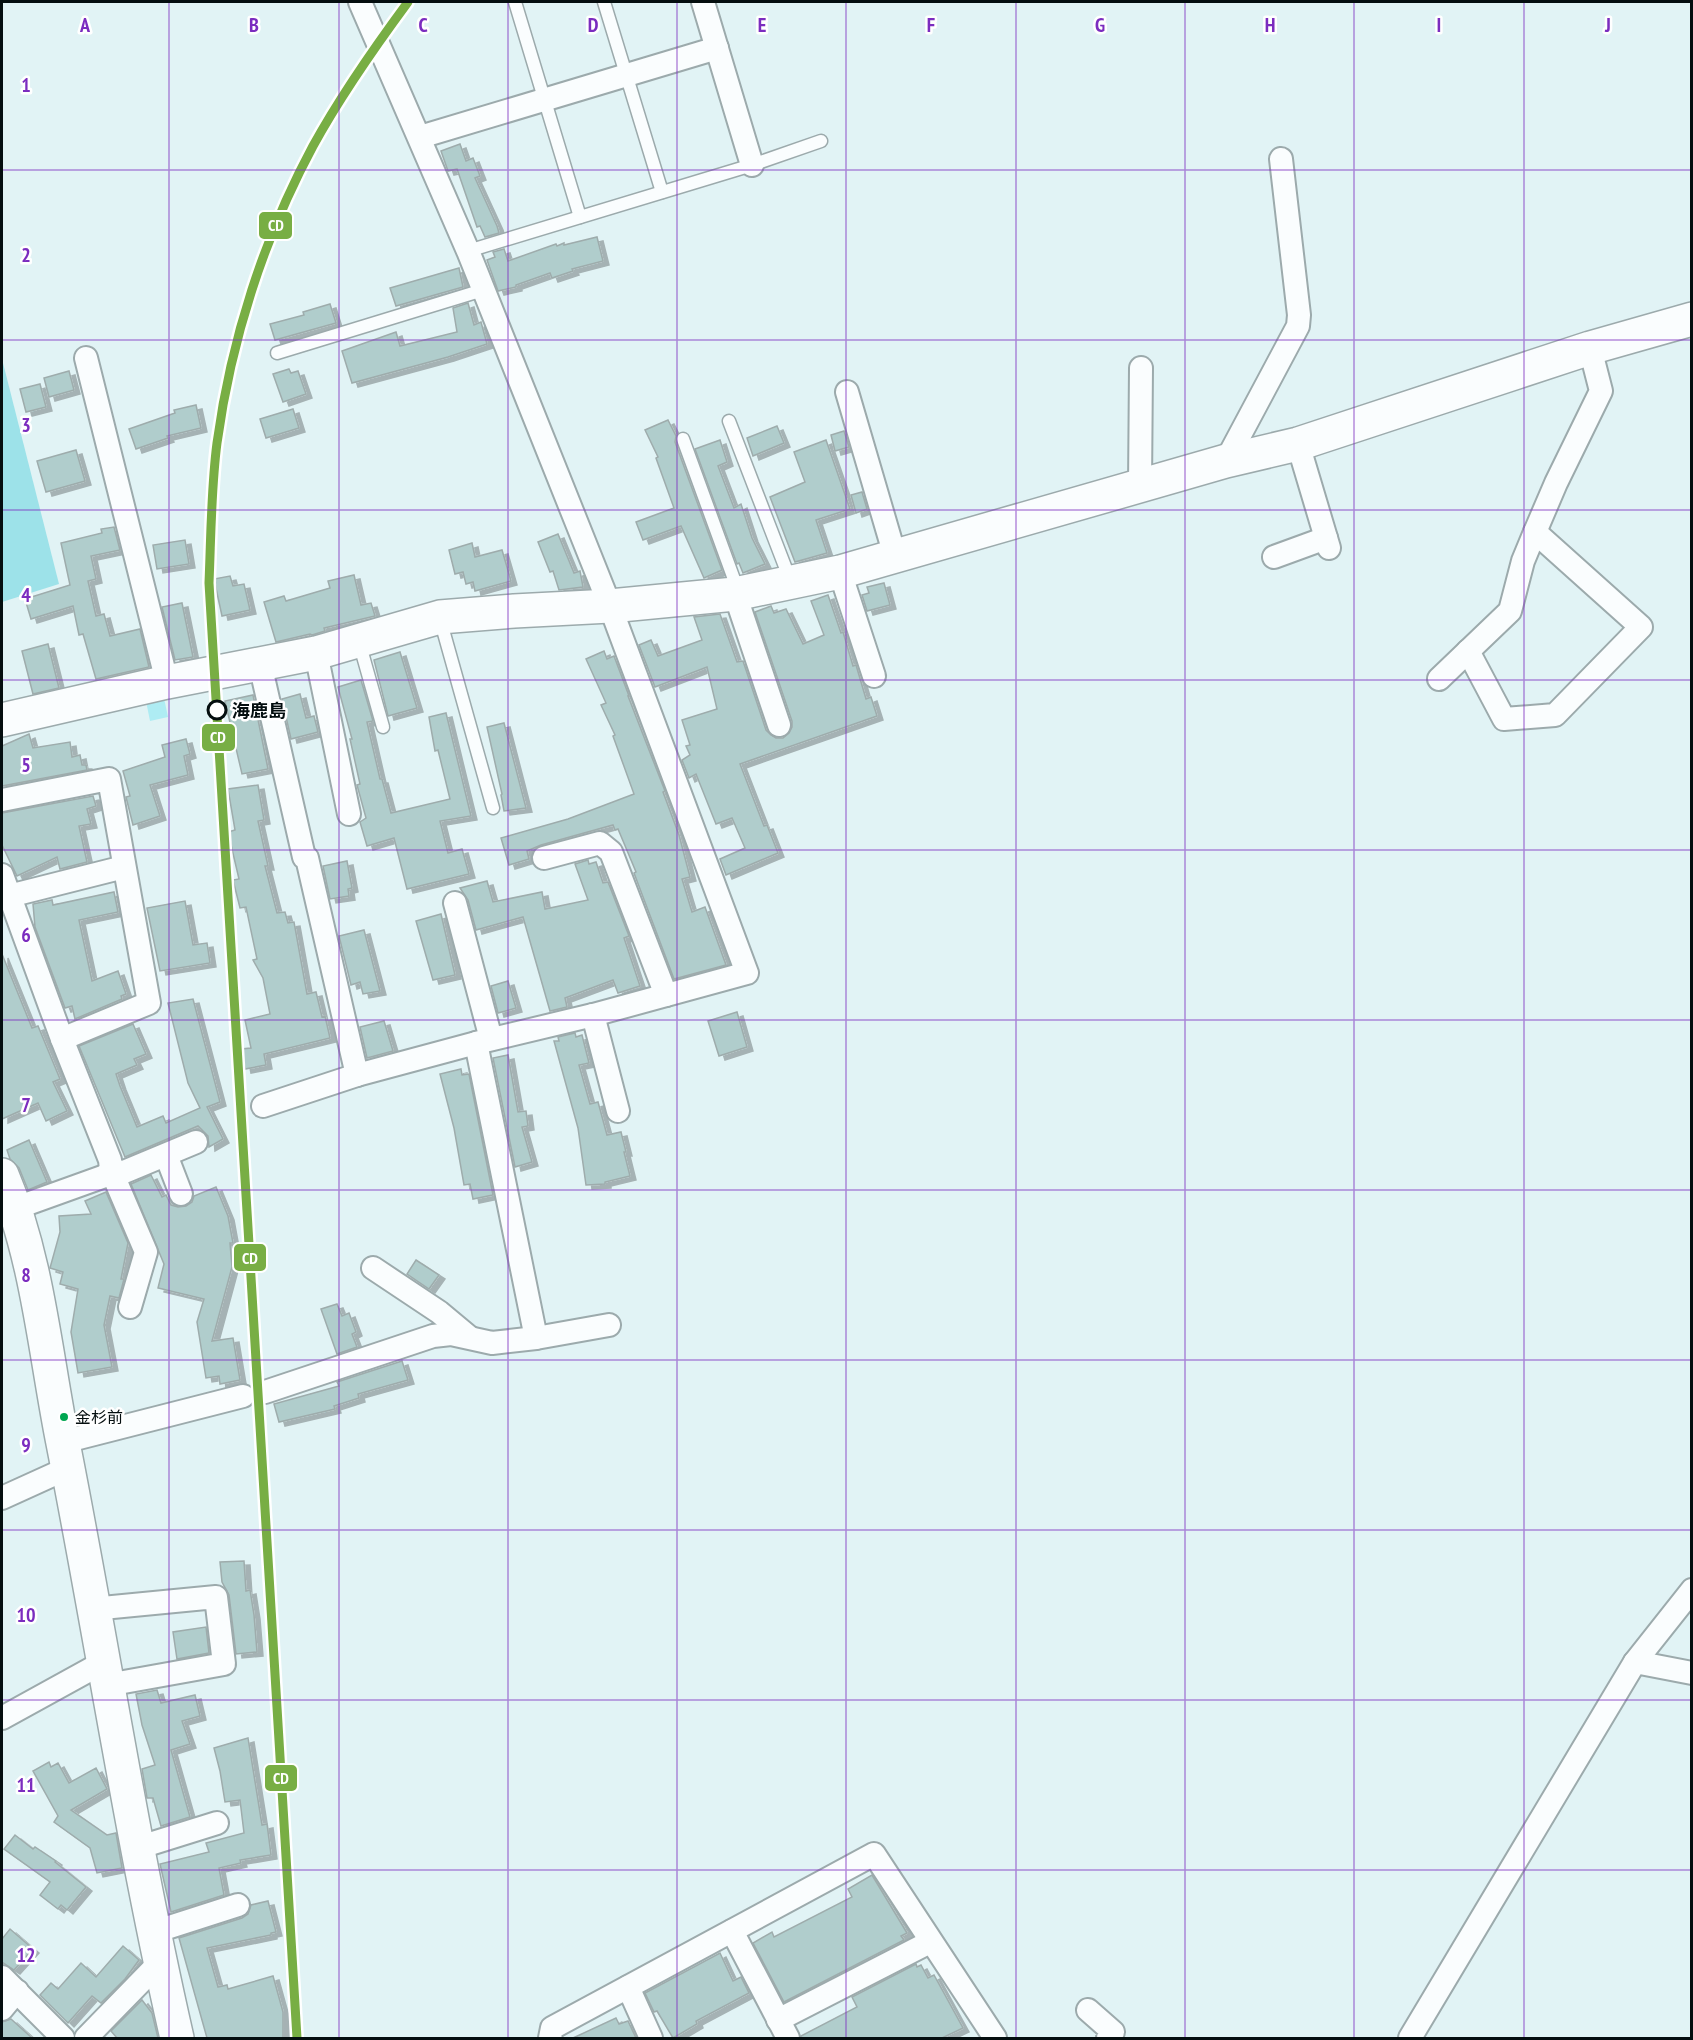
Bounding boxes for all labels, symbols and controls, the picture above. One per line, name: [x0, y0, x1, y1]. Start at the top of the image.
text: A: [79, 12, 91, 38]
text: B: [249, 12, 259, 38]
text: C: [418, 12, 428, 38]
text: D: [588, 12, 599, 38]
text: E: [758, 12, 766, 38]
text: F: [927, 12, 935, 38]
text: G: [1095, 12, 1105, 38]
text: H: [1265, 12, 1275, 38]
text: I: [1437, 12, 1441, 38]
text: J: [1604, 12, 1611, 38]
text: 1: [21, 72, 31, 98]
line badge: CD: [258, 211, 293, 240]
text: CD: [268, 215, 284, 235]
text: 2: [21, 242, 31, 268]
text: 3: [21, 412, 31, 438]
text: 4: [21, 582, 31, 608]
place label: 海鹿島: [232, 699, 286, 722]
marker: 海鹿島: [207, 700, 227, 720]
line badge: CD: [201, 723, 236, 752]
text: CD: [210, 727, 226, 747]
text: 5: [21, 752, 31, 778]
text: 6: [21, 922, 31, 948]
text: 7: [21, 1092, 31, 1118]
line badge: CD: [233, 1243, 267, 1272]
text: CD: [242, 1248, 258, 1268]
text: 8: [21, 1262, 31, 1288]
place label: 金杉前: [75, 1407, 123, 1427]
marker: 金杉前: [58, 1411, 70, 1423]
text: 9: [21, 1432, 31, 1458]
text: 10: [16, 1602, 36, 1628]
line badge: CD: [264, 1764, 298, 1792]
text: CD: [273, 1768, 289, 1788]
text: 11: [16, 1772, 36, 1798]
text: 12: [16, 1942, 36, 1968]

